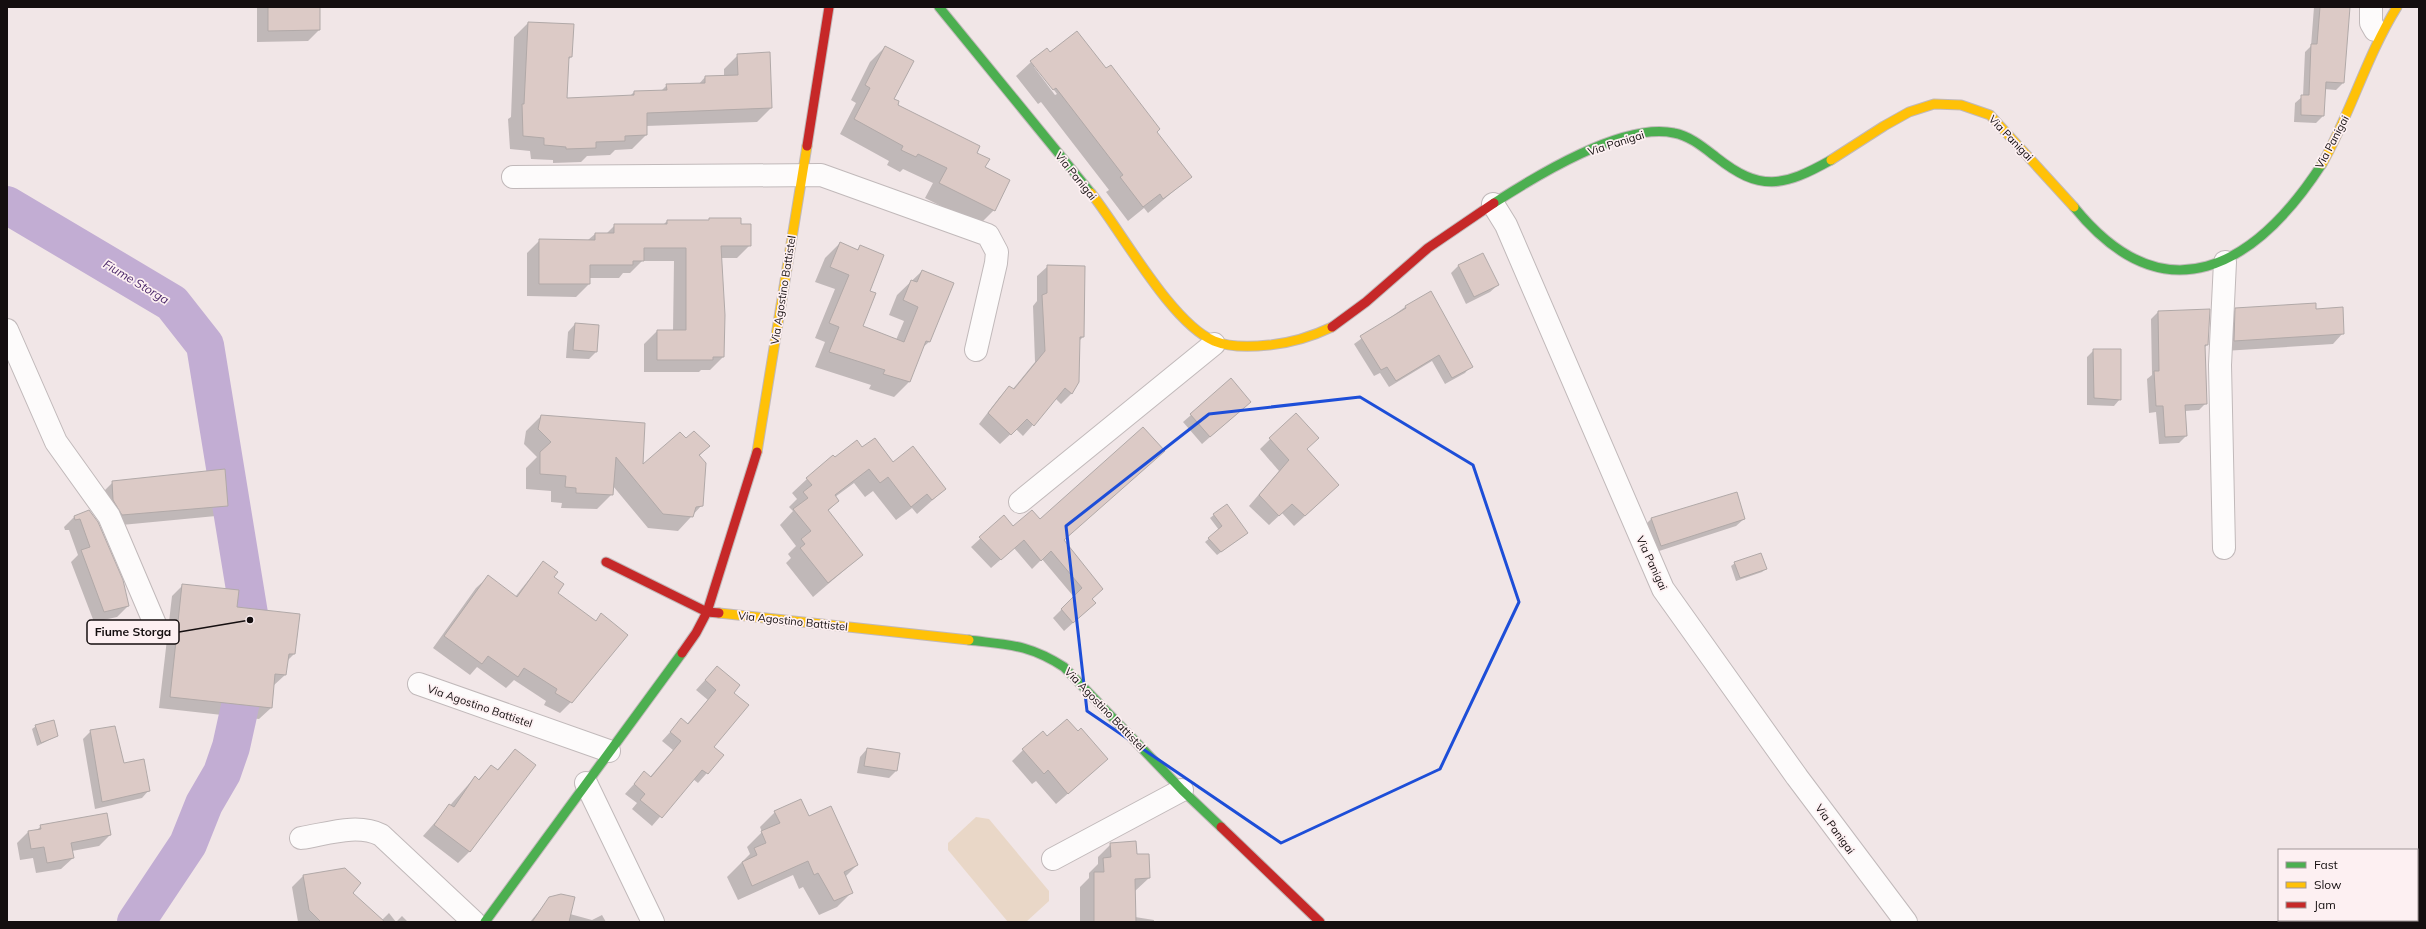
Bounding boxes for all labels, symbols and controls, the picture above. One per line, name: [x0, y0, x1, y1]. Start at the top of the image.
street label: Via Panigai: [1986, 112, 2036, 164]
street label: Via Panigai: [2312, 113, 2352, 171]
street label: Via Panigai: [1586, 127, 1646, 159]
street label: Via Panigai: [1052, 149, 1100, 203]
street label: Via Agostino Battistel: [767, 234, 799, 346]
water label: Fiume Storga: [101, 256, 172, 307]
street label: Via Panigai: [1633, 534, 1671, 592]
street label: Via Agostino Battistel: [737, 608, 849, 634]
callout: Fiume Storga: [87, 620, 179, 644]
text: Fiume Storga: [95, 624, 171, 639]
street label: Via Agostino Battistel: [1062, 664, 1148, 754]
street label: Via Agostino Battistel: [426, 681, 534, 731]
street label: Via Panigai: [1812, 801, 1858, 857]
legend: [2278, 849, 2418, 921]
text: Fast: [2314, 857, 2338, 872]
text: Slow: [2314, 877, 2342, 892]
text: Jam: [2314, 897, 2336, 912]

